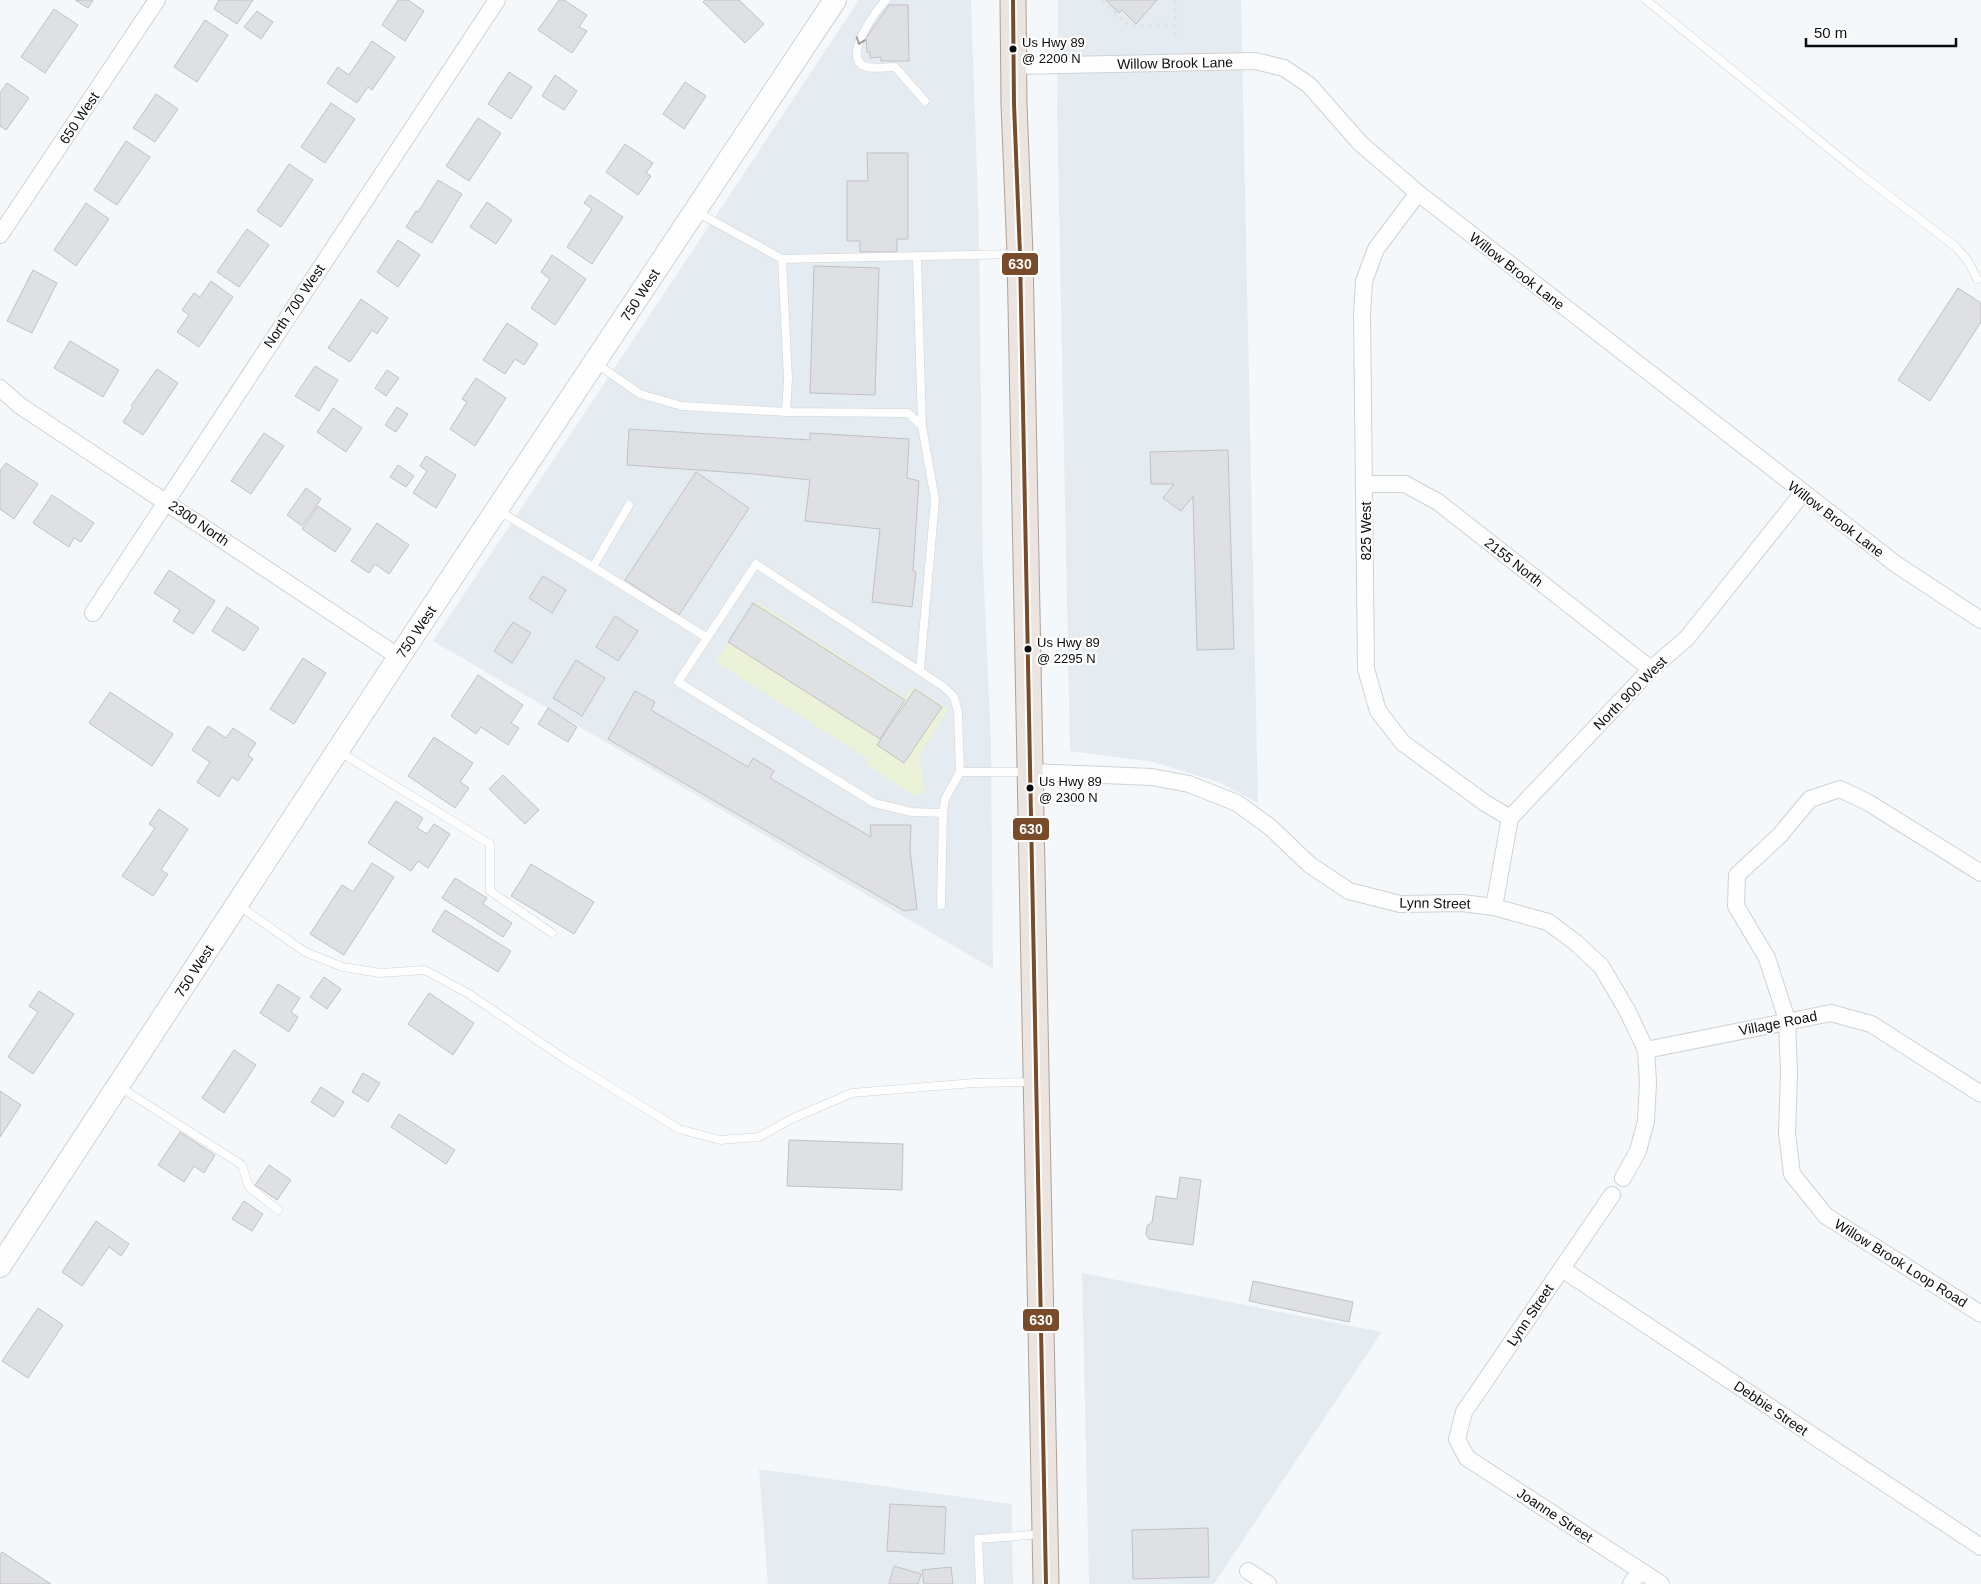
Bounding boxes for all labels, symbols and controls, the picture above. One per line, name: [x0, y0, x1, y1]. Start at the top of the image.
scale bar: [1806, 15, 1956, 47]
text: 50 m: [1814, 24, 1847, 41]
place label: Us Hwy 89 @ 2200 N: [1022, 35, 1085, 66]
one-way arrow: [856, 36, 866, 44]
marker: Us Hwy 89 @ 2200 N: [1008, 44, 1018, 54]
street label: Willow Brook Lane: [1117, 54, 1233, 72]
street label: 650 West: [56, 89, 102, 147]
street label: Willow Brook Lane: [1466, 229, 1568, 313]
line badge: 630: [1001, 252, 1039, 276]
text: 630: [1008, 256, 1032, 272]
street label: North 700 West: [260, 261, 328, 351]
street label: 750 West: [617, 266, 663, 324]
street label: Willow Brook Lane: [1785, 478, 1887, 560]
street label: 2300 North: [166, 497, 232, 549]
street label: 825 West: [1358, 501, 1374, 560]
street label: 2155 North: [1482, 534, 1546, 590]
street label: 750 West: [393, 603, 439, 661]
place label: Us Hwy 89 @ 2295 N: [1037, 635, 1100, 666]
marker: Us Hwy 89 @ 2295 N: [1023, 644, 1033, 654]
street label: North 900 West: [1590, 653, 1670, 733]
place label: Us Hwy 89 @ 2300 N: [1039, 774, 1102, 805]
marker: Us Hwy 89 @ 2300 N: [1025, 783, 1035, 793]
line badge: 630: [1012, 817, 1050, 841]
text: 630: [1019, 821, 1043, 837]
street label: Lynn Street: [1399, 894, 1471, 912]
street label: 750 West: [171, 942, 217, 1000]
street label: Village Road: [1738, 1008, 1818, 1038]
street label: Willow Brook Loop Road: [1832, 1216, 1970, 1310]
street label: Lynn Street: [1503, 1281, 1557, 1349]
line badge: 630: [1022, 1308, 1060, 1332]
text: 630: [1029, 1312, 1053, 1328]
street label: Debbie Street: [1731, 1377, 1811, 1439]
street label: Joanne Street: [1514, 1485, 1596, 1546]

